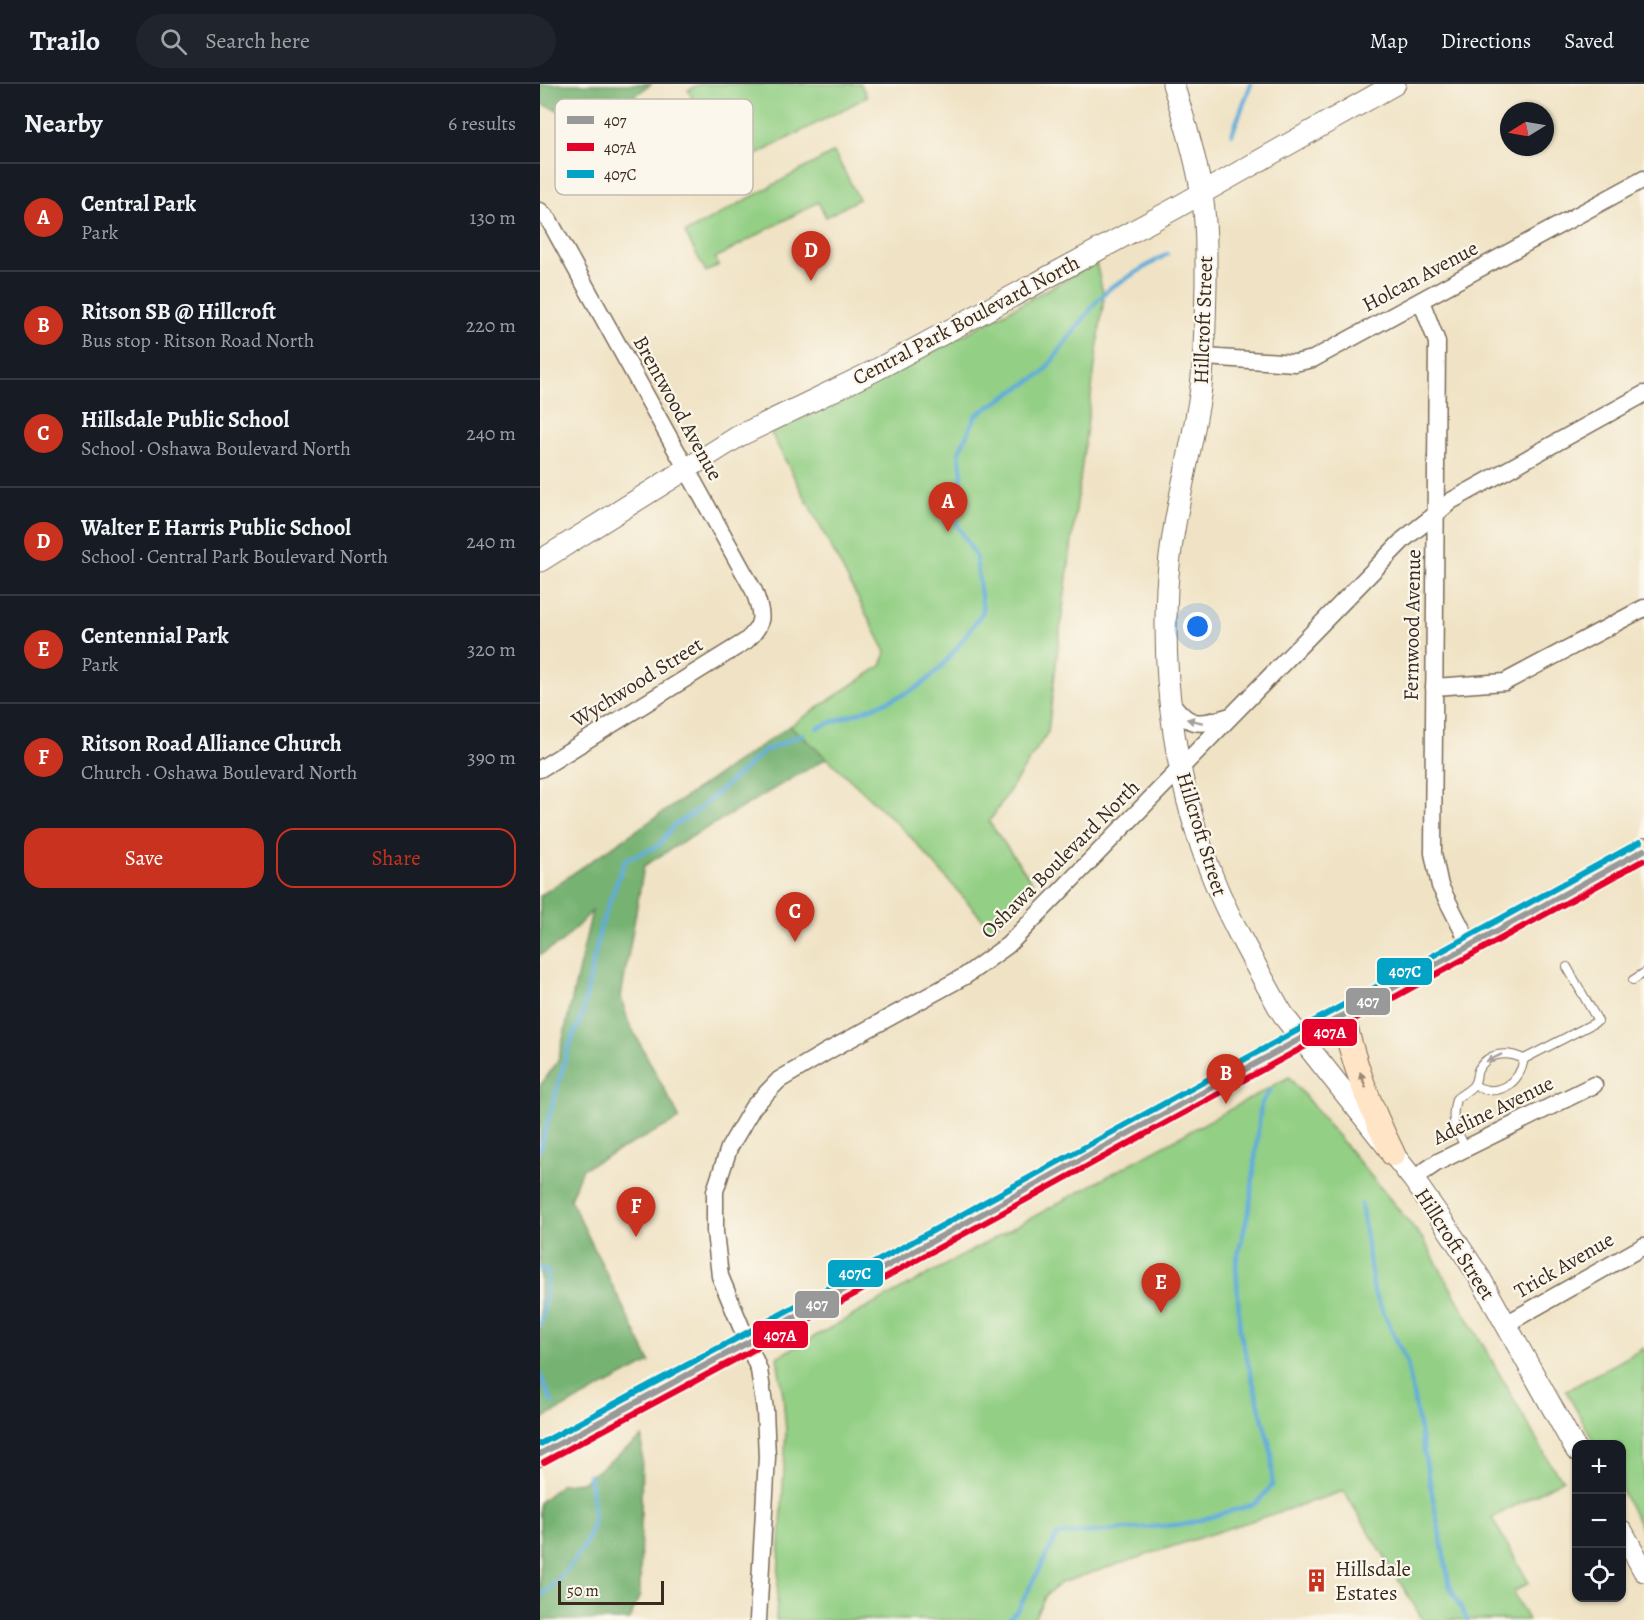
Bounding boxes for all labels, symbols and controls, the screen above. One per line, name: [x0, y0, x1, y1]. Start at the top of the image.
search box: [136, 14, 556, 68]
text: Trailo: [30, 22, 100, 60]
icon: search: [157, 25, 190, 58]
text: Search here: [205, 26, 310, 56]
text: Map: [1370, 27, 1408, 55]
text: Directions: [1441, 27, 1531, 55]
text: Saved: [1564, 27, 1614, 55]
legend: [555, 99, 753, 195]
north arrow: [1500, 102, 1554, 156]
text: Nearby: [24, 106, 103, 141]
text: 6 results: [448, 110, 516, 137]
text: 407: [604, 110, 627, 132]
text: 407A: [604, 137, 636, 159]
text: 407C: [604, 164, 637, 186]
text: Central Park: [81, 189, 196, 219]
text: A: [37, 204, 50, 231]
text: 130 m: [470, 204, 516, 231]
text: Park: [81, 219, 119, 246]
pin: D: [792, 232, 830, 281]
street label: Holcan Avenue: [1357, 234, 1483, 318]
street label: Central Park Boulevard North: [848, 248, 1084, 392]
street label: Hillcroft Street: [1187, 255, 1219, 385]
text: Ritson SB @ Hillcroft: [81, 297, 276, 327]
text: B: [37, 312, 50, 339]
text: 220 m: [466, 312, 516, 339]
text: Bus stop · Ritson Road North: [81, 327, 314, 354]
street label: Brentwood Avenue: [627, 331, 729, 485]
text: Hillsdale Public School: [81, 405, 289, 435]
text: C: [37, 420, 50, 447]
text: 240 m: [466, 420, 516, 447]
text: School · Oshawa Boulevard North: [81, 435, 351, 462]
pin: A: [928, 482, 968, 532]
text: Walter E Harris Public School: [81, 513, 351, 543]
text: D: [37, 528, 50, 555]
text: 240 m: [466, 528, 516, 555]
text: School · Central Park Boulevard North: [81, 543, 388, 570]
street label: Fernwood Avenue: [1397, 549, 1427, 701]
your location: [1183, 612, 1212, 641]
text: Centennial Park: [81, 621, 229, 651]
street label: Wychwood Street: [565, 630, 708, 734]
text: E: [38, 636, 49, 663]
text: 320 m: [467, 636, 516, 663]
text: Park: [81, 651, 119, 678]
one-way arrow: [1186, 716, 1204, 726]
text: Ritson Road Alliance Church: [81, 729, 342, 759]
text: F: [38, 744, 49, 771]
text: 390 m: [467, 744, 516, 771]
text: Church · Oshawa Boulevard North: [81, 759, 357, 786]
street label: Hillcroft Street: [1170, 768, 1234, 900]
street label: Oshawa Boulevard North: [974, 773, 1146, 945]
button: Save: [24, 828, 264, 888]
button: Share: [276, 828, 516, 888]
pin: C: [776, 892, 814, 942]
line badge: 407C: [1376, 957, 1433, 986]
text: 407C: [1389, 961, 1421, 983]
line badge: 407: [1345, 987, 1391, 1016]
text: 407: [1357, 991, 1379, 1013]
line badge: 407A: [1301, 1018, 1358, 1047]
text: 407A: [1314, 1022, 1347, 1044]
one-way arrow: [1484, 1053, 1502, 1063]
pin: B: [1206, 1054, 1246, 1104]
street label: Adeline Avenue: [1427, 1069, 1558, 1152]
one-way arrow: [1358, 1071, 1368, 1089]
street label: Hillcroft Street: [1408, 1183, 1502, 1306]
pin: F: [616, 1188, 656, 1237]
street label: Trick Avenue: [1509, 1225, 1619, 1305]
line badge: 407C: [827, 1259, 884, 1288]
text: 407C: [839, 1263, 871, 1285]
pin: E: [1142, 1264, 1180, 1313]
line badge: 407: [794, 1290, 840, 1319]
text: 407: [806, 1294, 828, 1316]
line badge: 407A: [752, 1320, 809, 1349]
text: 407A: [764, 1325, 797, 1347]
map controls: [1572, 1440, 1626, 1602]
button: +: [1572, 1440, 1626, 1494]
button: −: [1572, 1494, 1626, 1548]
button: locate: [1572, 1548, 1626, 1602]
place label: Hillsdale Estates: [1335, 1555, 1411, 1607]
building icon: Hillsdale Estates: [1304, 1568, 1330, 1594]
scale bar: [558, 1578, 664, 1606]
text: 50 m: [567, 1580, 599, 1602]

